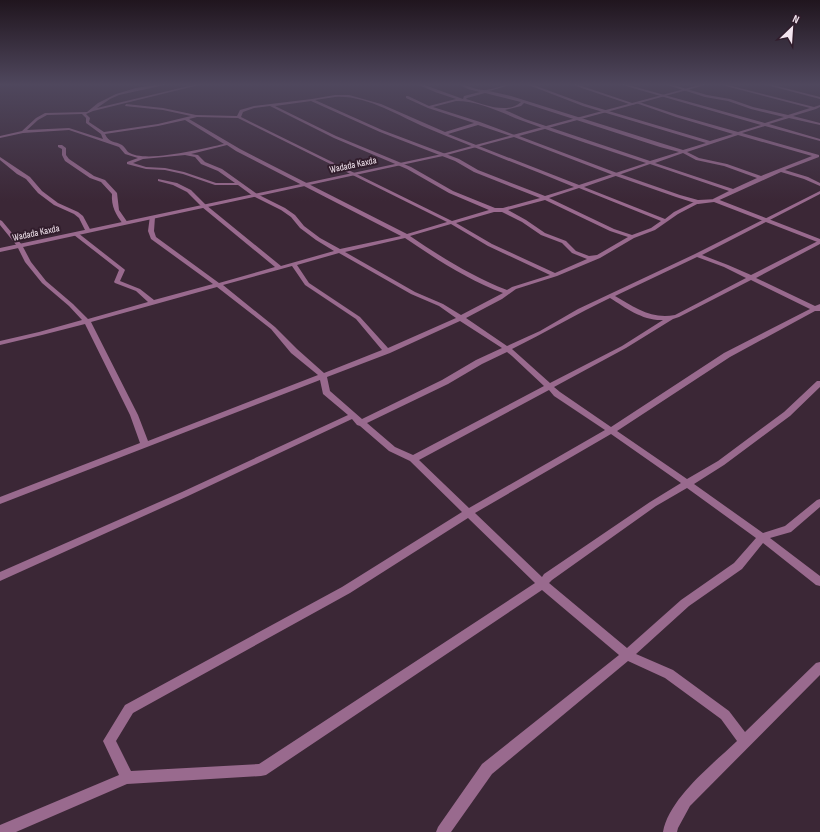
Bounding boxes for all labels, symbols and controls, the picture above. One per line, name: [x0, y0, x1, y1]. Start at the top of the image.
north arrow: [772, 8, 812, 48]
text: N: [791, 12, 802, 27]
street label: Wadada Kaxda: [328, 154, 378, 176]
street label: Wadada Kaxda: [11, 222, 61, 244]

